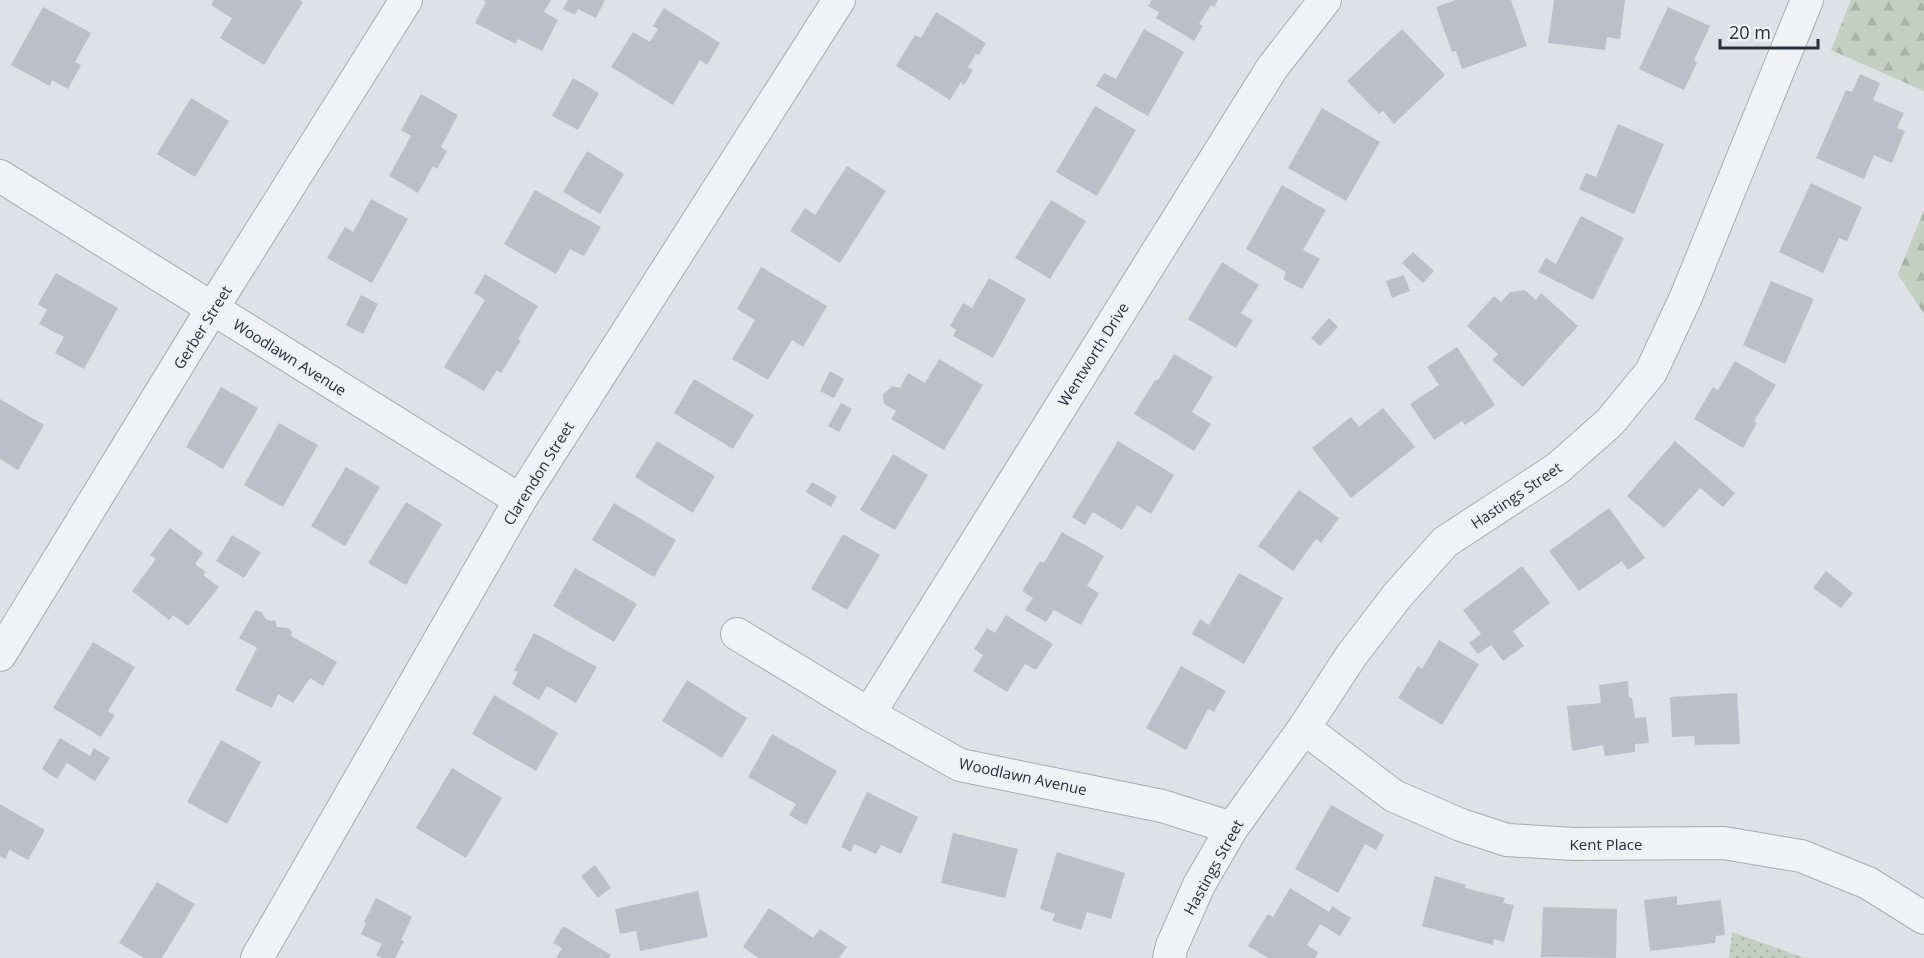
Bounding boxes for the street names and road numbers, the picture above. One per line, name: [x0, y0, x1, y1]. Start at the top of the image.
street label: Gerber Street: [168, 281, 236, 373]
street label: Wentworth Drive: [1053, 298, 1133, 410]
street label: Woodlawn Avenue: [230, 314, 350, 400]
street label: Clarendon Street: [498, 417, 578, 529]
street label: Hastings Street: [1466, 457, 1566, 533]
street label: Woodlawn Avenue: [957, 753, 1089, 799]
street label: Hastings Street: [1179, 816, 1247, 918]
street label: Kent Place: [1570, 834, 1642, 854]

